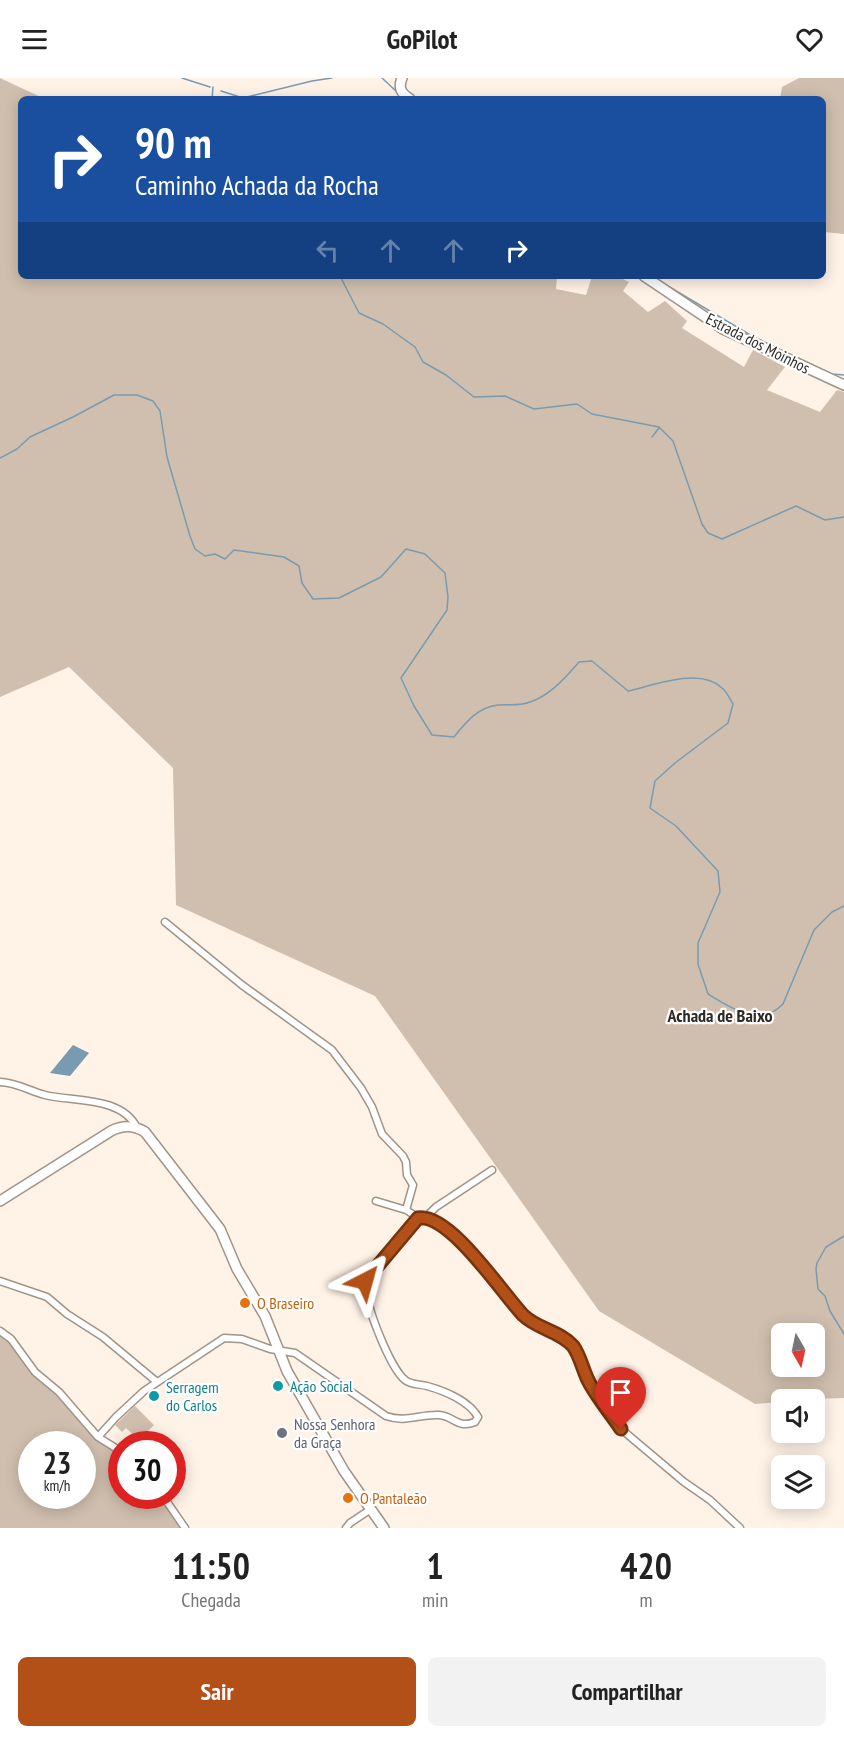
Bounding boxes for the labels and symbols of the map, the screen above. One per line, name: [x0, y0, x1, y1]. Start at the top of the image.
street label: Estrada dos Moinhos: [703, 308, 813, 378]
district label: Achada de Baixo: [667, 1004, 772, 1027]
position arrow: [333, 1249, 397, 1313]
place label: O Braseiro: [257, 1293, 314, 1313]
marker: O Braseiro: [238, 1296, 252, 1310]
north arrow: [771, 1323, 825, 1377]
pin: [595, 1367, 646, 1429]
place label: Ação Social: [290, 1376, 353, 1396]
place label: Serragem do Carlos: [166, 1377, 219, 1415]
marker: Ação Social: [271, 1379, 285, 1393]
marker: Serragem do Carlos: [147, 1389, 161, 1403]
place label: Nossa Senhora da Graça: [294, 1414, 375, 1452]
marker: Nossa Senhora da Graça: [275, 1426, 289, 1440]
speed limit sign: 30: [108, 1431, 186, 1509]
place label: O Pantaleão: [360, 1488, 427, 1508]
marker: O Pantaleão: [341, 1491, 355, 1505]

